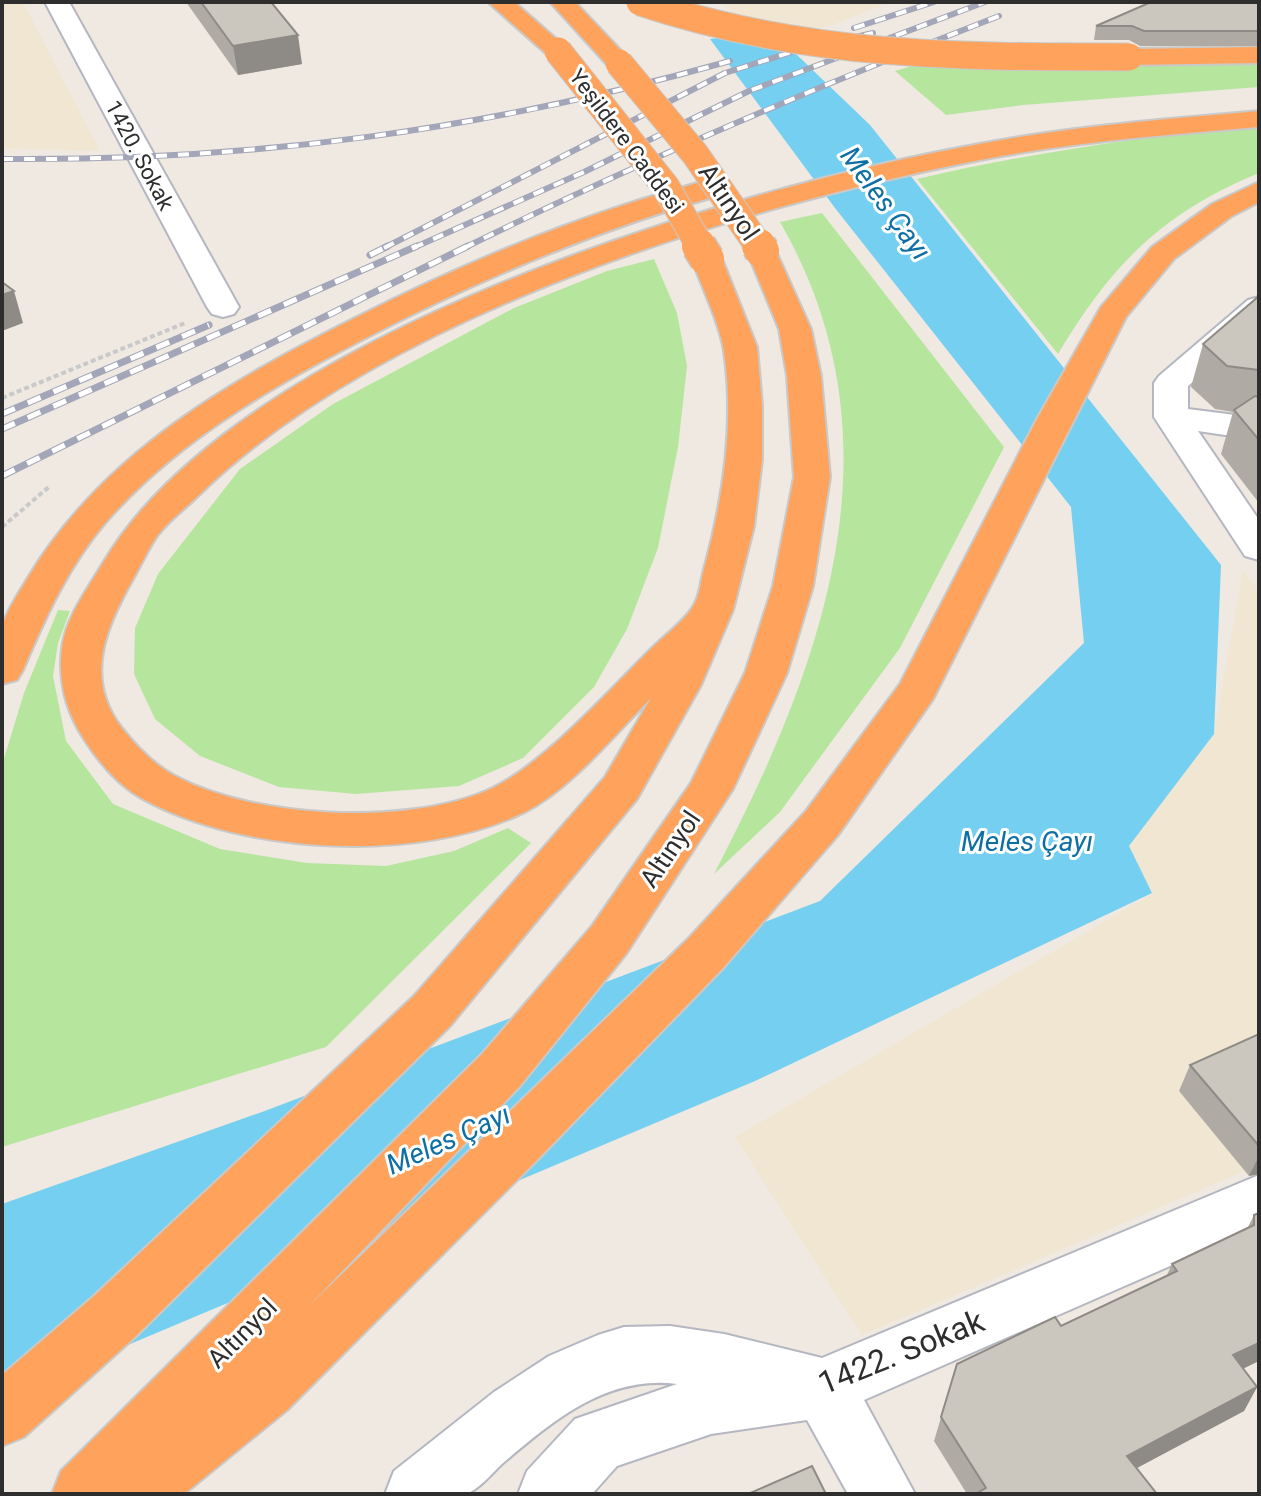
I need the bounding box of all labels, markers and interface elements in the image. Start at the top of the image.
street label: Yeşildere Caddesi [564,64,689,218]
street label: 1420. Sokak [100,96,179,215]
water label: Meles Çayı [834,140,938,266]
street label: Altınyol [693,158,765,246]
street label: Altınyol [634,805,706,893]
water label: Meles Çayı [961,825,1093,858]
water label: Meles Çayı [381,1098,515,1181]
street label: Altınyol [201,1292,283,1374]
street label: 1422. Sokak [813,1301,990,1402]

